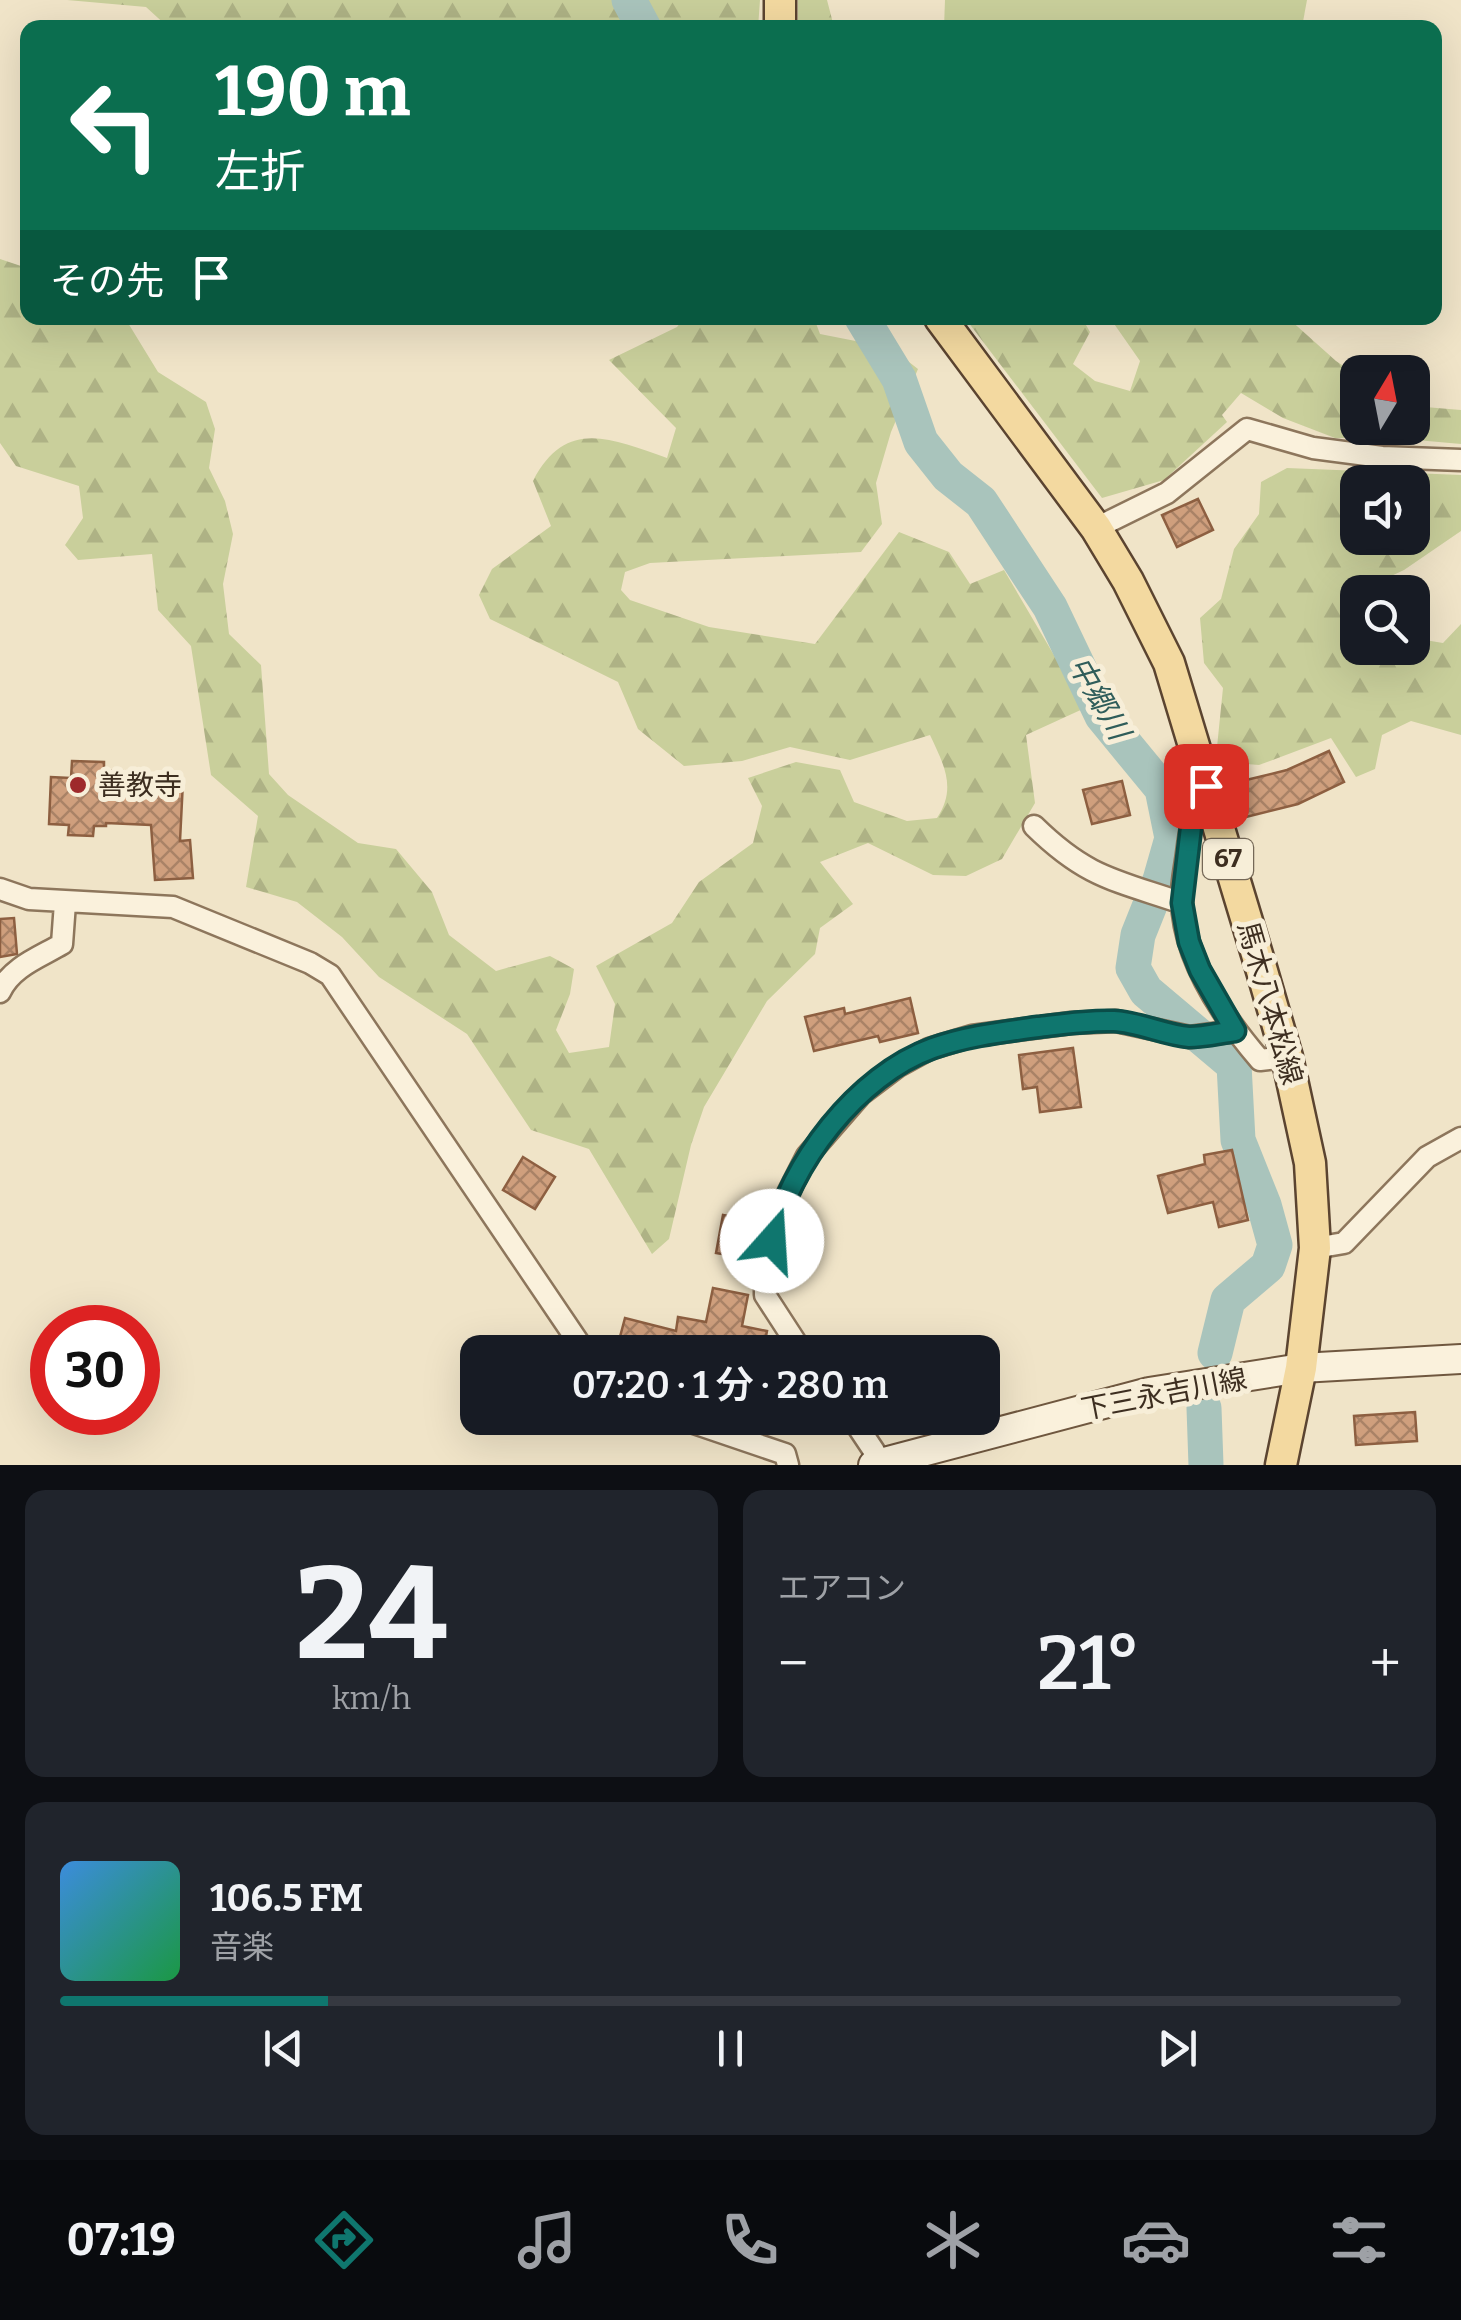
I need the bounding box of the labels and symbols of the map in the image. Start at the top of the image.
north arrow [1340,355,1430,445]
water label: 中郷川 [1061,650,1139,749]
pin [1164,744,1249,829]
place label: 善教寺 [98,769,182,802]
marker: 善教寺 [67,774,89,796]
road number: 67 [1203,839,1253,879]
street label: 馬木八本松線 [1231,918,1309,1088]
position arrow [720,1189,824,1293]
speed limit sign: 30 [30,1305,160,1435]
street label: 下三永吉川線 [1078,1362,1250,1426]

